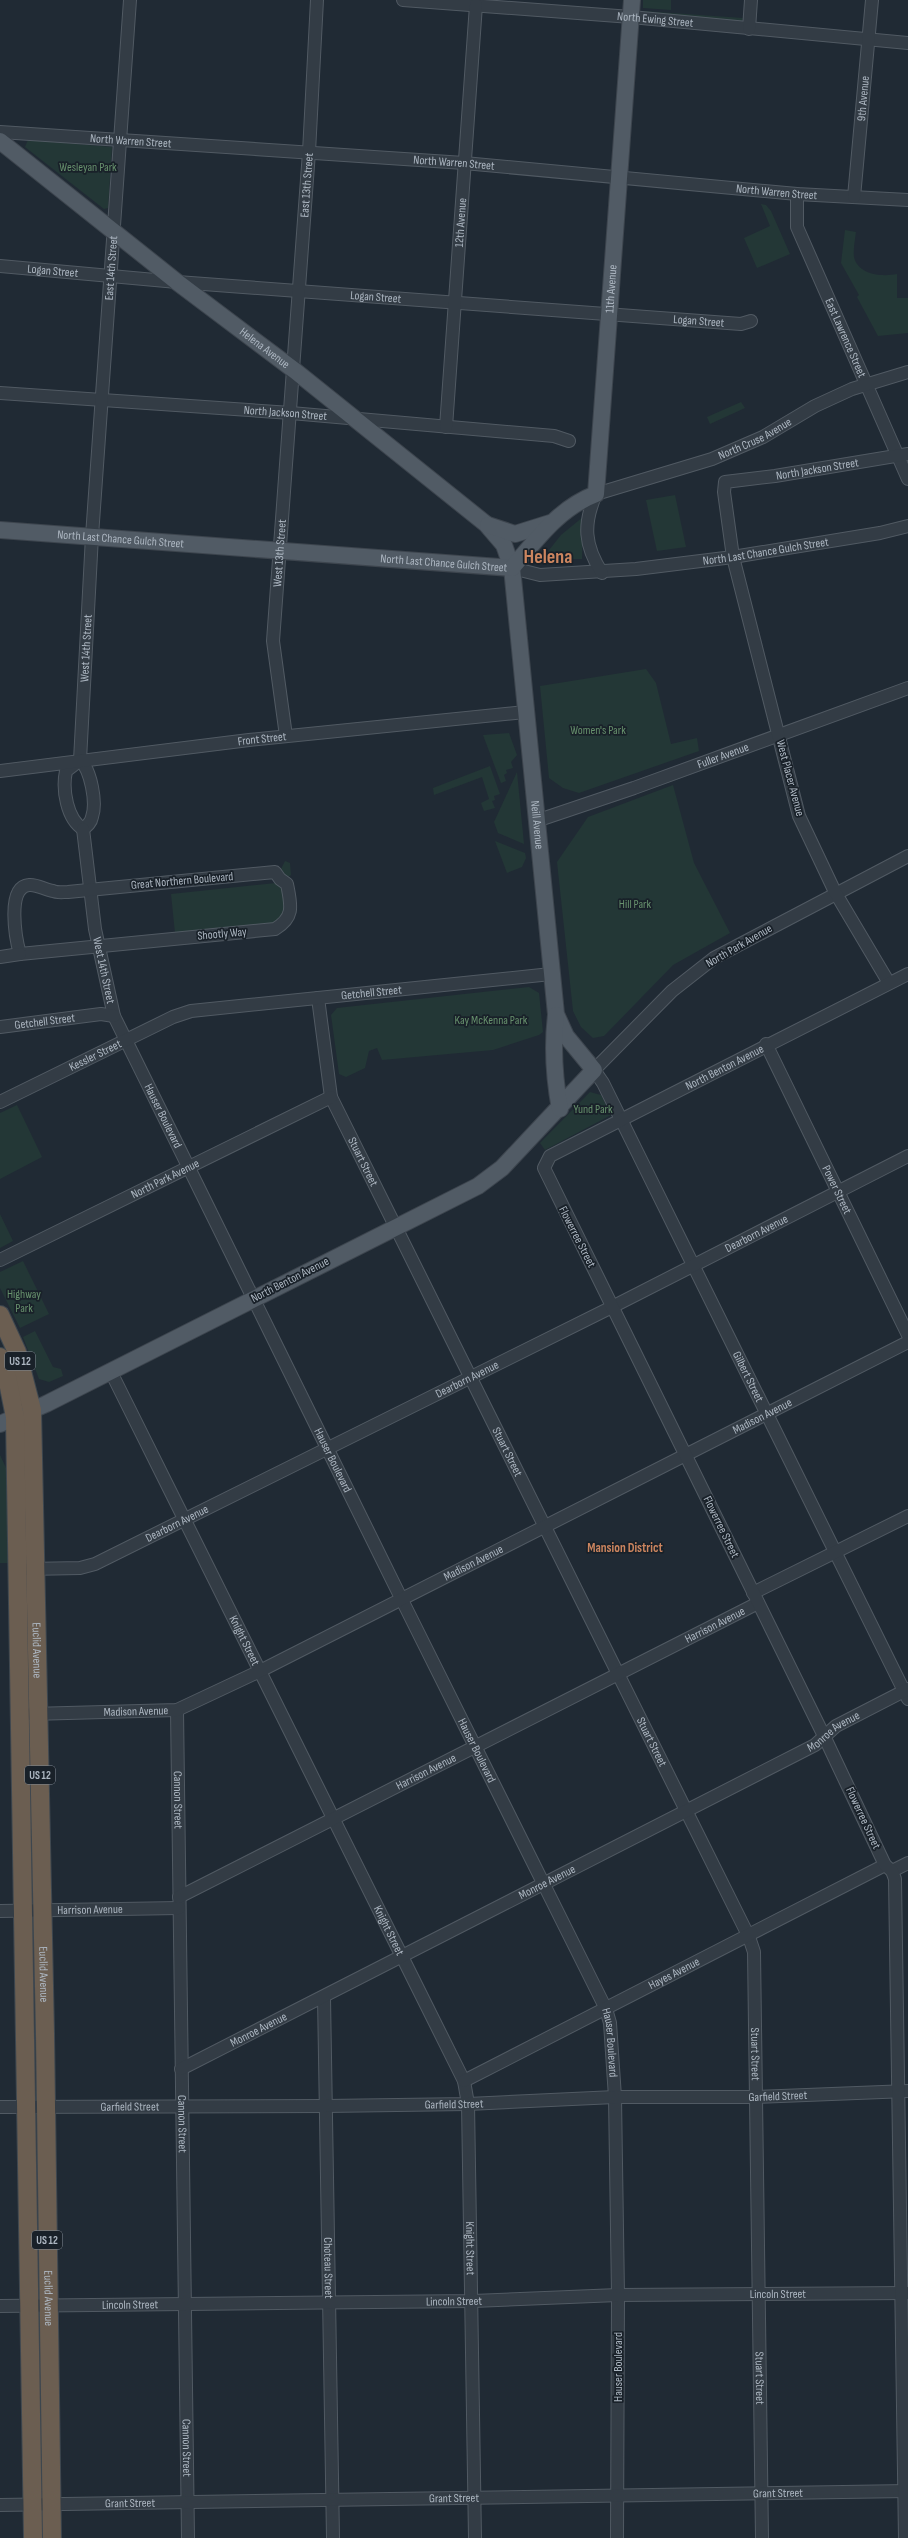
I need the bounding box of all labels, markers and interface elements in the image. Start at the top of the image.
street label: North Ewing Street [617,8,694,30]
street label: 9th Avenue [853,75,873,122]
street label: North Warren Street [90,131,172,151]
street label: East 13th Street [297,152,316,218]
street label: North Warren Street [413,152,496,173]
park label: Wesleyan Park [59,160,117,175]
street label: North Warren Street [735,181,818,203]
street label: 12th Avenue [451,197,470,248]
street label: East 14th Street [101,235,121,301]
street label: Logan Street [27,261,79,281]
street label: 11th Avenue [602,264,620,314]
street label: Logan Street [350,287,402,306]
street label: East Lawrence Street [822,296,870,380]
street label: Logan Street [673,311,725,330]
street label: Helena Avenue [237,324,293,372]
street label: North Jackson Street [243,402,328,424]
street label: North Cruse Avenue [716,414,794,463]
street label: North Jackson Street [775,455,860,483]
street label: West 13th Street [270,518,289,587]
street label: North Last Chance Gulch Street [57,527,185,551]
street label: North Last Chance Gulch Street [702,534,830,568]
district label: Helena [524,545,572,569]
street label: North Last Chance Gulch Street [380,551,508,575]
street label: West 14th Street [77,614,95,682]
park label: Women's Park [570,723,626,738]
street label: Front Street [237,729,287,749]
street label: West Placer Avenue [773,738,807,818]
street label: Fuller Avenue [695,739,751,772]
street label: Neill Avenue [527,800,547,850]
street label: Great Northern Boulevard [130,869,234,893]
park label: Hill Park [619,897,652,912]
street label: North Park Avenue [703,921,775,971]
street label: Shootly Way [197,924,248,944]
street label: West 14th Street [89,936,119,1005]
street label: Getchell Street [340,982,403,1003]
street label: Getchell Street [13,1010,76,1033]
park label: Kay McKenna Park [455,1013,528,1028]
street label: Kessler Street [67,1036,124,1074]
street label: North Benton Avenue [683,1041,766,1093]
street label: Hauser Boulevard [141,1081,185,1150]
park label: Yund Park [573,1102,613,1117]
street label: Stuart Street [345,1135,382,1189]
street label: North Park Avenue [128,1155,202,1202]
street label: Power Street [819,1163,855,1217]
street label: Flowerree Street [555,1204,599,1270]
street label: Dearborn Avenue [722,1211,791,1256]
street label: North Benton Avenue [248,1254,332,1306]
park label: Highway Park [7,1287,41,1316]
street label: Gilbert Street [729,1349,767,1405]
road number: US 12 [5,1352,35,1370]
street label: Dearborn Avenue [433,1357,501,1401]
street label: Madison Avenue [730,1395,795,1437]
street label: Hauser Boulevard [311,1425,355,1495]
street label: Stuart Street [489,1425,526,1479]
street label: Flowerree Street [700,1494,743,1561]
street label: Dearborn Avenue [143,1501,211,1545]
district label: Mansion District [587,1540,663,1556]
street label: Madison Avenue [441,1541,506,1584]
street label: Harrison Avenue [682,1603,748,1646]
street label: Knight Street [226,1613,263,1668]
street label: Euclid Avenue [29,1622,45,1679]
street label: Madison Avenue [103,1703,169,1720]
street label: Monroe Avenue [805,1708,862,1755]
street label: Stuart Street [633,1715,671,1769]
street label: Hauser Boulevard [455,1716,499,1785]
street label: Harrison Avenue [393,1750,459,1793]
road number: US 12 [25,1766,55,1784]
street label: Cannon Street [170,1771,186,1829]
street label: Flowerree Street [842,1785,884,1852]
street label: Monroe Avenue [516,1861,578,1903]
street label: Harrison Avenue [57,1901,123,1918]
street label: Knight Street [370,1903,408,1958]
street label: Euclid Avenue [36,1946,52,2002]
street label: Hayes Avenue [646,1954,702,1993]
street label: Hauser Boulevard [599,2006,621,2078]
street label: Monroe Avenue [228,2009,289,2050]
street label: Stuart Street [748,2027,763,2081]
street label: Garfield Street [748,2087,808,2105]
street label: Cannon Street [175,2095,190,2153]
street label: Garfield Street [424,2096,484,2112]
street label: Garfield Street [101,2099,160,2114]
street label: Knight Street [462,2221,478,2276]
road number: US 12 [32,2231,62,2249]
street label: Choteau Street [320,2237,337,2299]
street label: Euclid Avenue [41,2270,57,2326]
street label: Lincoln Street [750,2286,806,2302]
street label: Lincoln Street [426,2293,483,2309]
street label: Lincoln Street [102,2297,159,2312]
street label: Hauser Boulevard [611,2332,626,2402]
street label: Stuart Street [752,2351,768,2405]
street label: Cannon Street [179,2419,195,2477]
street label: Grant Street [753,2485,803,2501]
street label: Grant Street [429,2490,479,2506]
street label: Grant Street [105,2495,155,2511]

